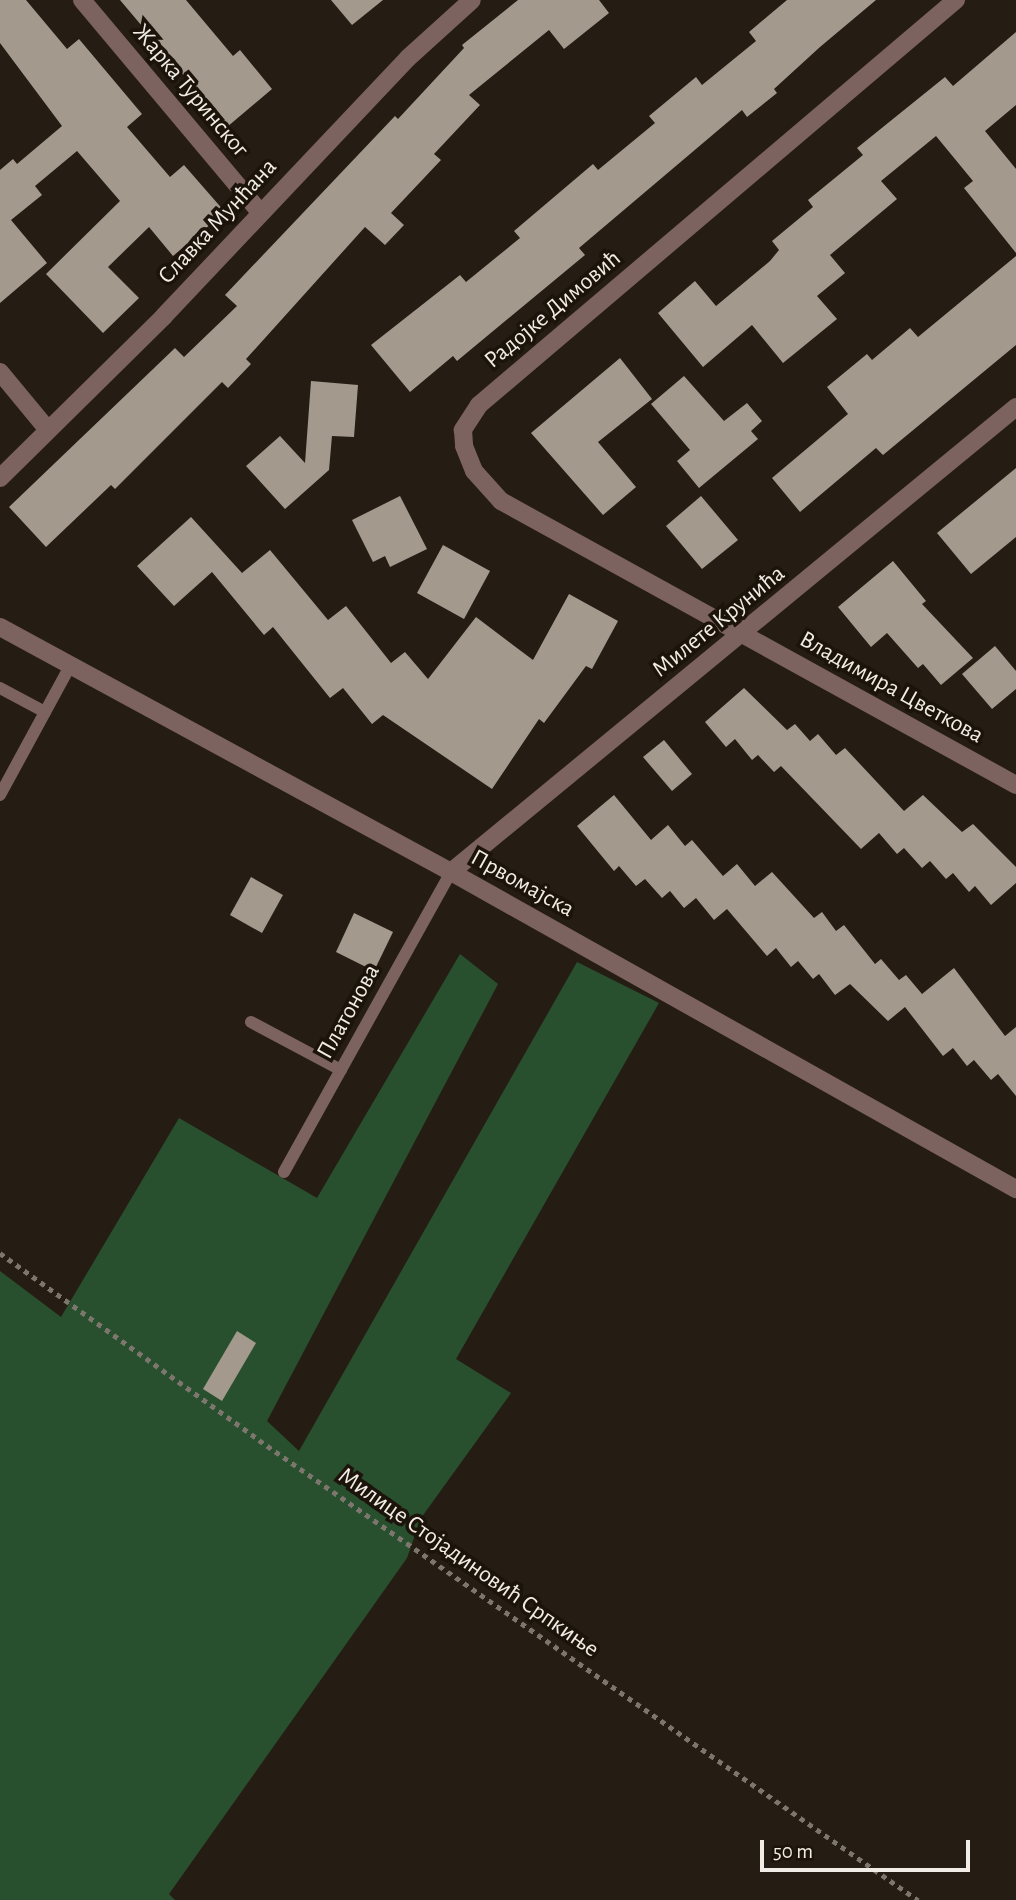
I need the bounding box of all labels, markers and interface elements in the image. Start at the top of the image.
street label: Жарка Туринског [126,19,254,163]
street label: Славка Мунћана [153,153,283,291]
street label: Радојке Димовић [479,245,627,375]
street label: Милете Крунића [647,560,791,684]
street label: Владимира Цветкова [794,626,988,750]
street label: Првомајска [465,844,579,924]
street label: Платонова [311,960,387,1064]
street label: Милице Стојадиновић Српкиње [332,1462,604,1664]
scale bar [764,1826,974,1870]
text: 50 m [773,1841,813,1862]

